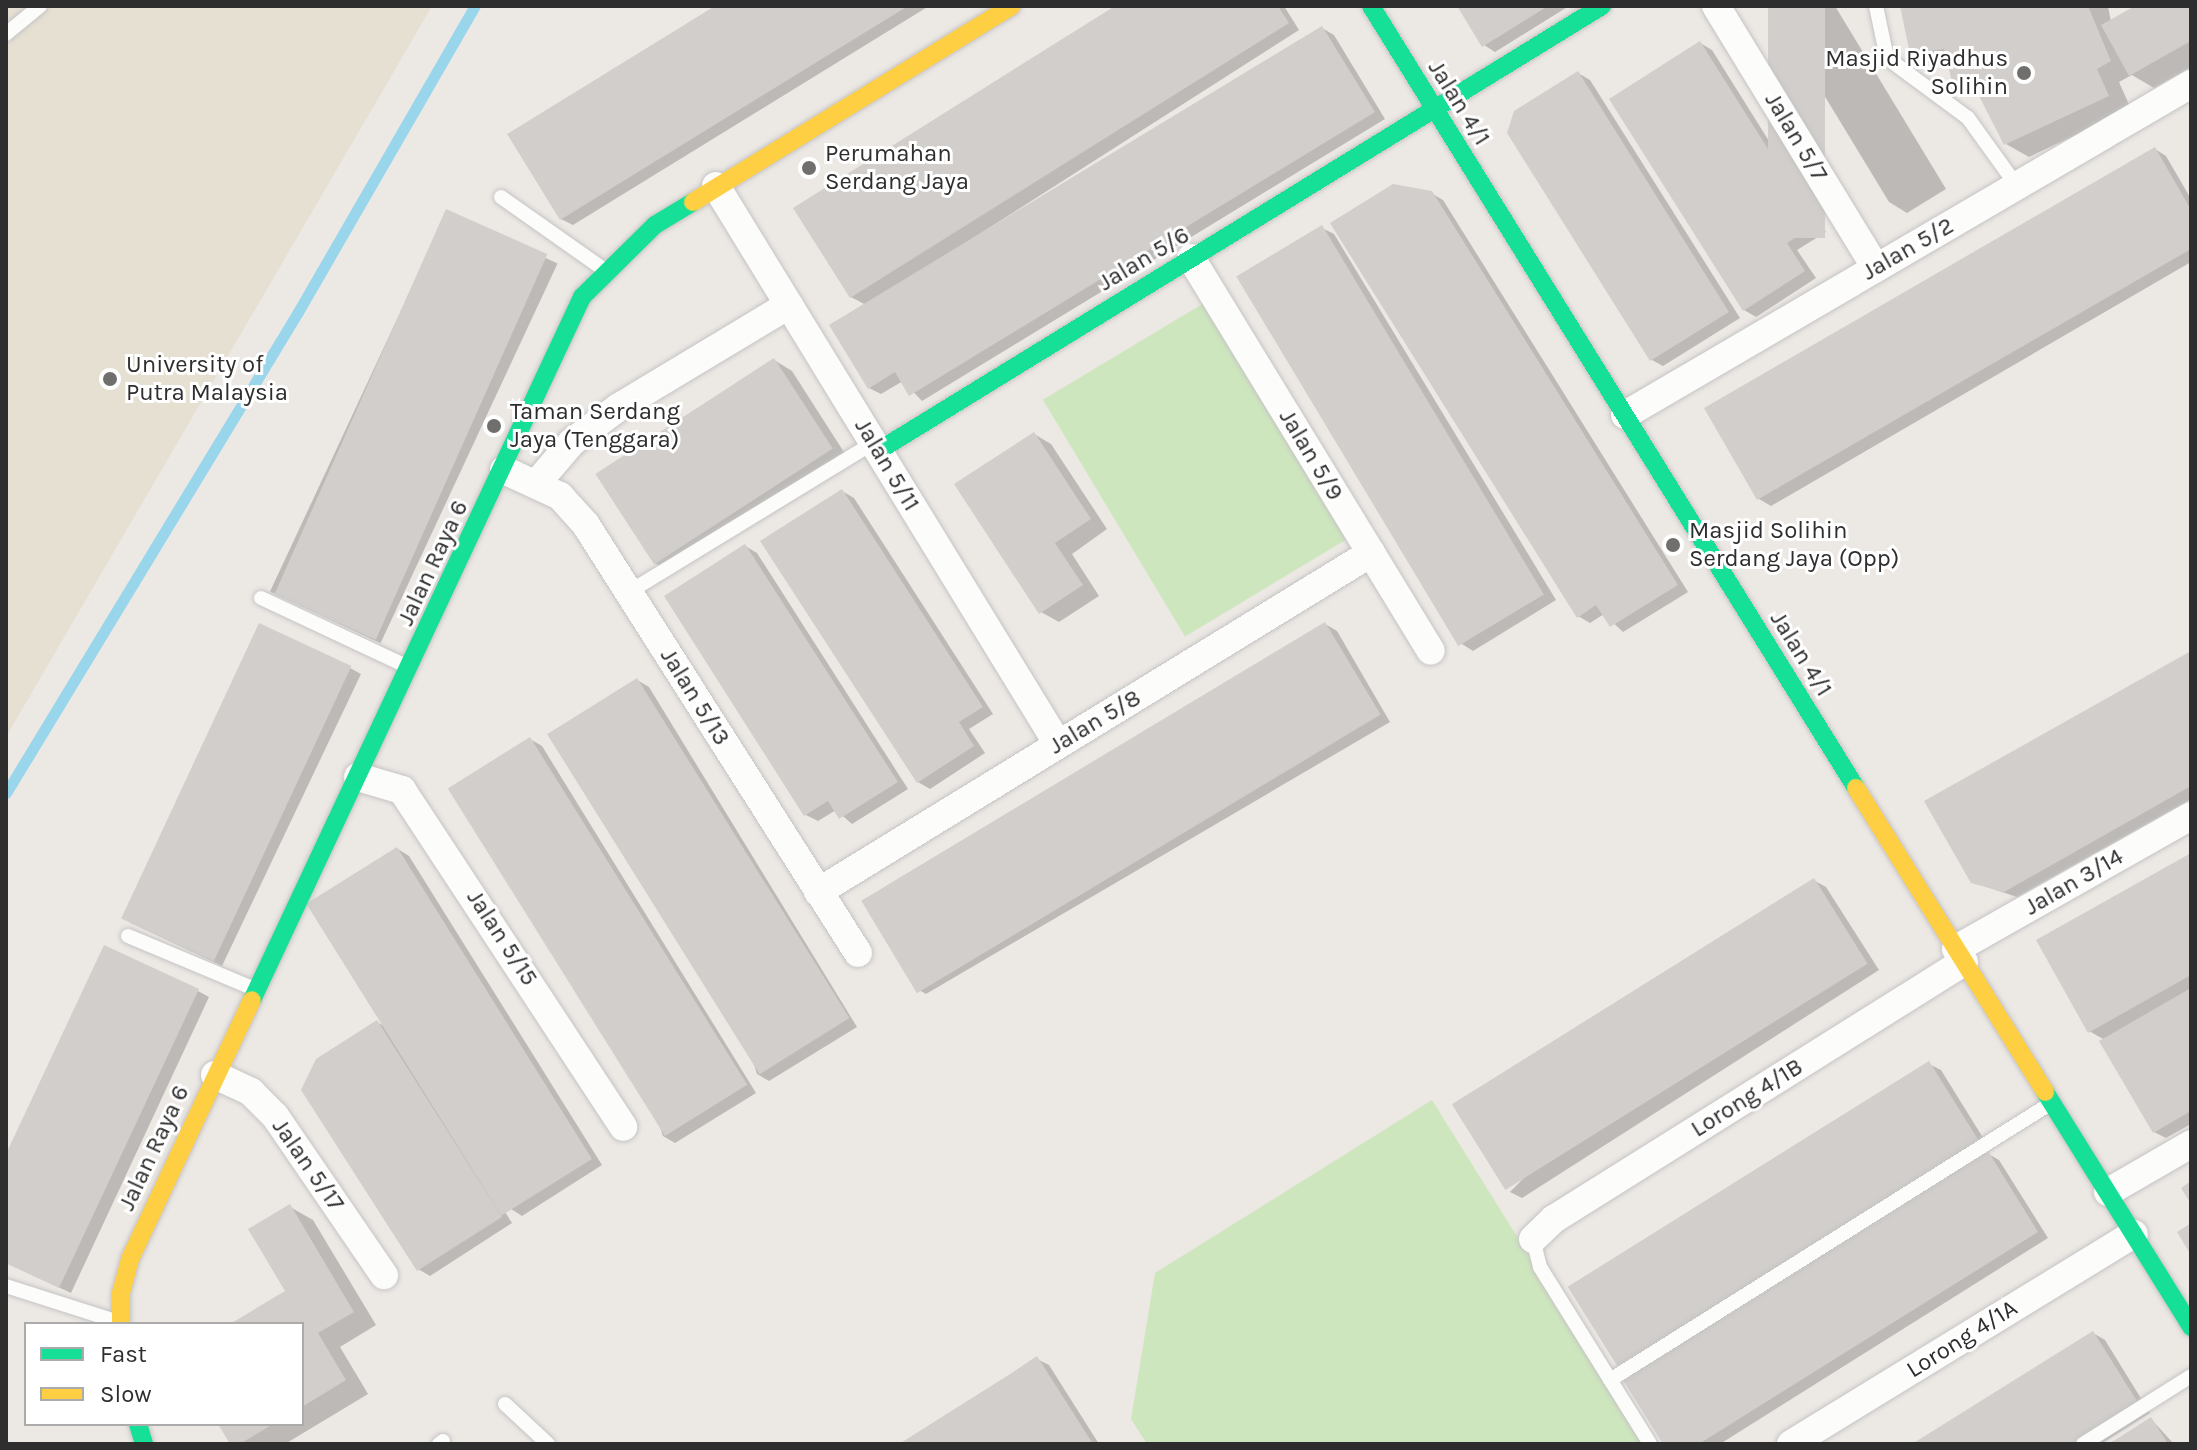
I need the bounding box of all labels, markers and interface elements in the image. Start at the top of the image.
place label: Masjid Riyadhus Solihin [1825,45,2008,101]
street label: Jalan 4/1 [1422,55,1496,151]
marker: Masjid Riyadhus Solihin [2015,64,2033,82]
street label: Jalan 5/7 [1758,88,1834,186]
place label: Perumahan Serdang Jaya [825,140,969,196]
marker: Perumahan Serdang Jaya [800,159,818,177]
street label: Jalan 5/2 [1857,211,1959,287]
street label: Jalan 5/6 [1093,221,1195,297]
place label: University of Putra Malaysia [126,351,288,407]
marker: University of Putra Malaysia [101,370,119,388]
place label: Taman Serdang Jaya (Tenggara) [510,398,680,454]
street label: Jalan 5/9 [1273,404,1349,506]
street label: Jalan 5/11 [848,414,926,516]
marker: Taman Serdang Jaya (Tenggara) [485,417,503,435]
street label: Jalan Raya 6 [391,496,475,630]
place label: Masjid Solihin Serdang Jaya (Opp) [1689,517,1899,573]
marker: Masjid Solihin Serdang Jaya (Opp) [1664,536,1682,554]
street label: Jalan 4/1 [1764,606,1838,702]
street label: Jalan 5/13 [654,643,736,751]
street label: Jalan 5/8 [1044,683,1146,761]
street label: Jalan 3/14 [2020,842,2128,922]
street label: Jalan 5/15 [460,885,544,991]
street label: Lorong 4/1B [1686,1052,1808,1144]
street label: Jalan Raya 6 [112,1081,196,1215]
street label: Jalan 5/17 [266,1113,350,1217]
street label: Lorong 4/1A [1901,1294,2023,1384]
legend [24,1322,304,1426]
text: Fast [100,1340,147,1368]
text: Slow [100,1380,152,1408]

